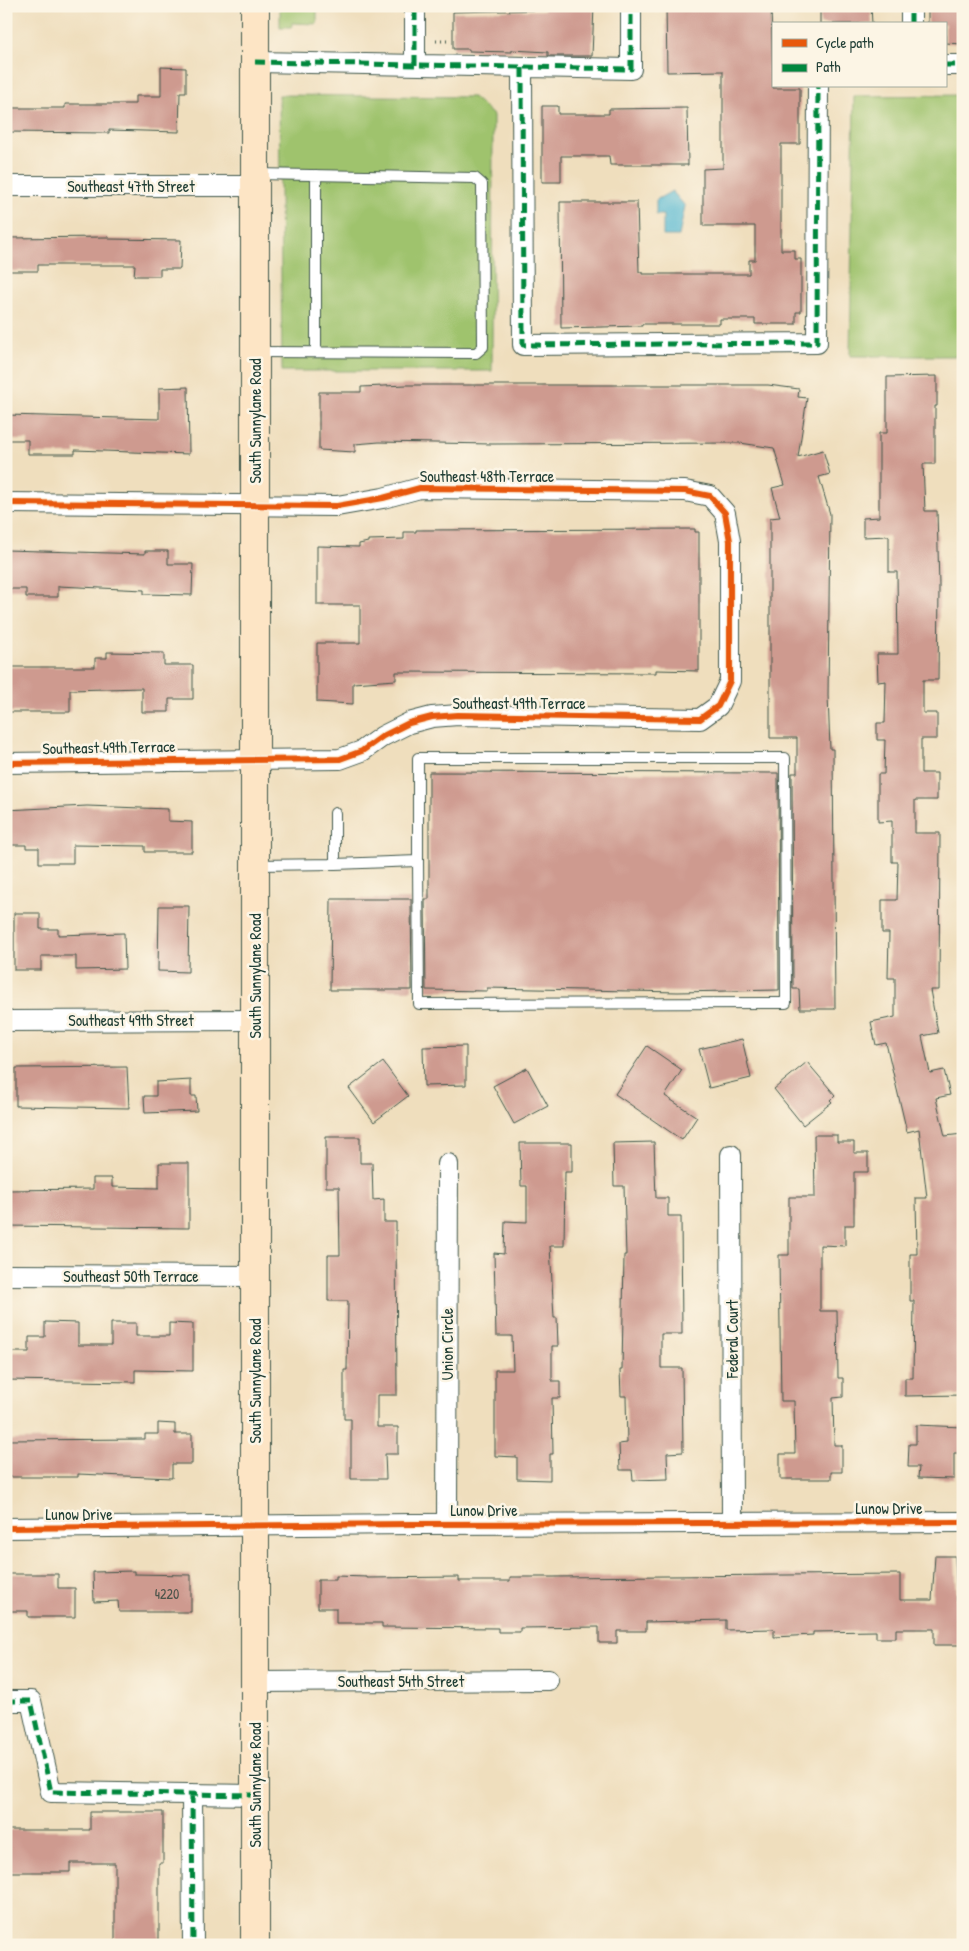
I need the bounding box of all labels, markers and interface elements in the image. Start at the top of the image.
legend [772,22,946,88]
text: Cycle path [816,32,874,53]
text: Path [816,56,841,77]
street label: Southeast 47th Street [67,175,195,197]
street label: South Sunnylane Road [244,358,266,484]
street label: Southeast 48th Terrace [420,465,555,487]
street label: Southeast 49th Terrace [452,692,586,714]
street label: Southeast 49th Terrace [42,735,176,759]
street label: South Sunnylane Road [244,913,266,1039]
street label: Southeast 49th Street [68,1009,194,1031]
street label: Southeast 50th Terrace [63,1265,199,1287]
street label: Federal Court [721,1299,743,1379]
street label: Union Circle [436,1307,458,1380]
street label: South Sunnylane Road [244,1318,266,1444]
street label: Lunow Drive [855,1497,923,1519]
street label: Lunow Drive [450,1499,518,1521]
street label: Lunow Drive [45,1503,113,1525]
house number: 4220 [155,1584,179,1603]
street label: Southeast 54th Street [338,1670,465,1692]
street label: South Sunnylane Road [244,1722,266,1848]

